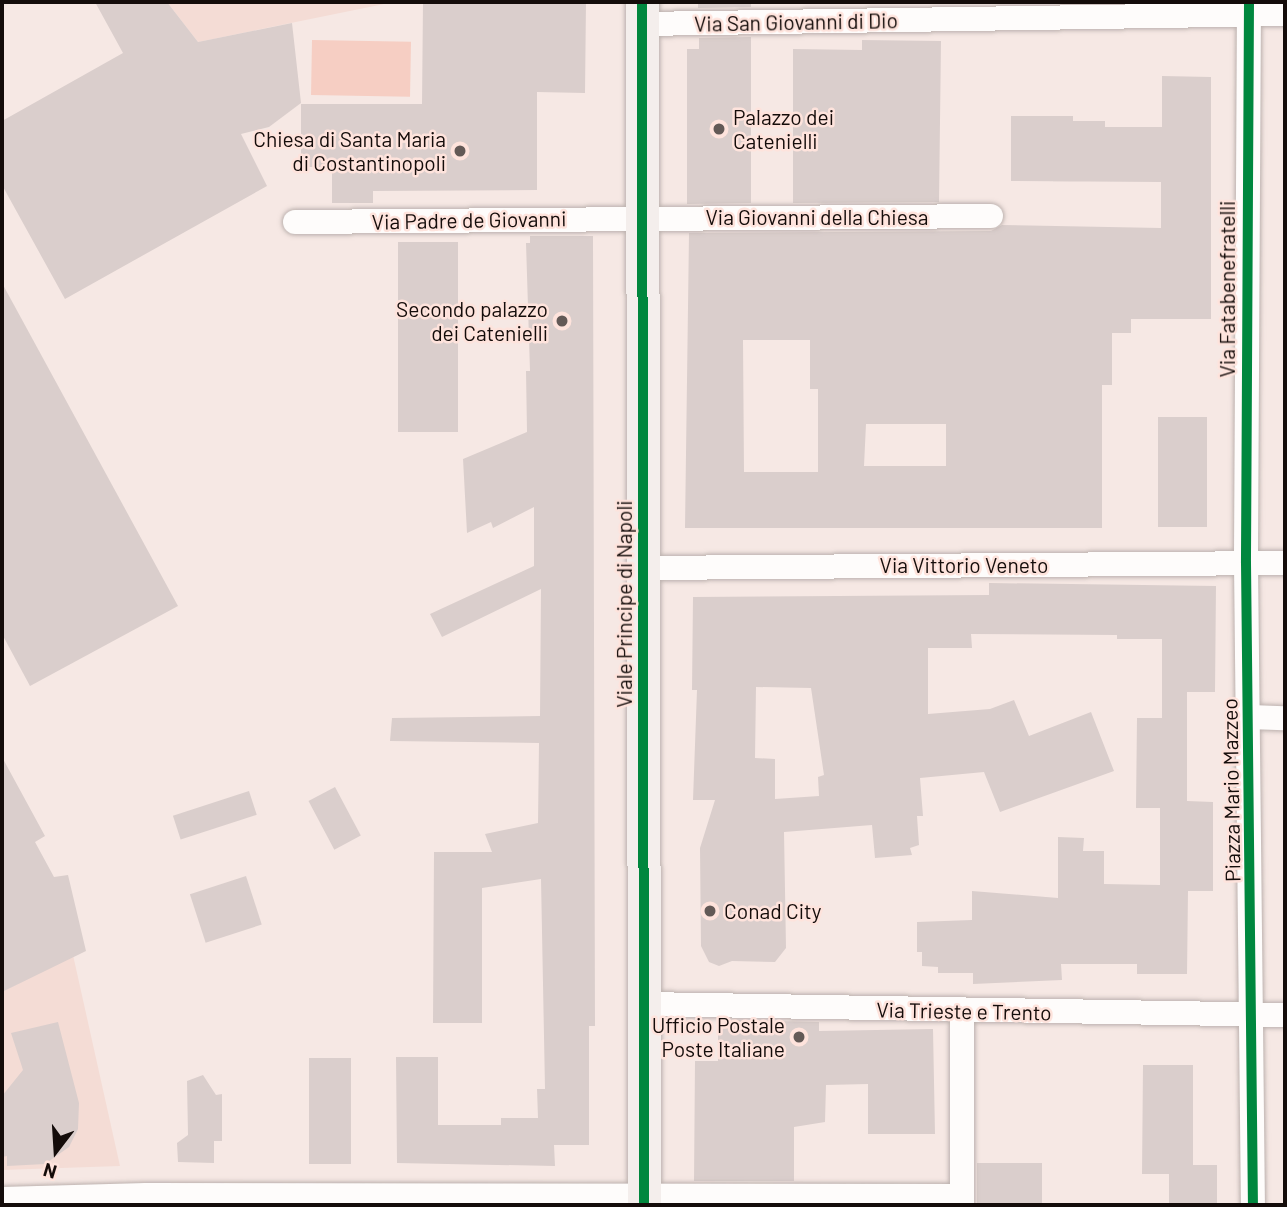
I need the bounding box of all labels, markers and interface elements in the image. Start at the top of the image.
street label: Via San Giovanni di Dio [694,8,898,36]
place label: Palazzo dei Catenielli [733,104,834,154]
marker: Palazzo dei Catenielli [711,121,727,137]
place label: Chiesa di Santa Maria di Costantinopoli [253,126,446,176]
marker: Chiesa di Santa Maria di Costantinopoli [452,143,468,159]
street label: Via Fatabenefratelli [1214,201,1240,377]
street label: Via Giovanni della Chiesa [705,204,929,230]
street label: Via Padre de Giovanni [371,206,567,234]
place label: Secondo palazzo dei Catenielli [396,296,548,346]
marker: Secondo palazzo dei Catenielli [554,313,570,329]
street label: Viale Principe di Napoli [611,500,637,708]
street label: Via Vittorio Veneto [880,552,1048,578]
street label: Piazza Mario Mazzeo [1217,698,1245,882]
place label: Conad City [724,898,821,924]
marker: Conad City [702,903,718,919]
street label: Via Trieste e Trento [876,997,1052,1025]
place label: Ufficio Postale Poste Italiane [652,1012,785,1062]
marker: Ufficio Postale Poste Italiane [791,1029,807,1045]
north arrow [21,1116,91,1186]
text: N [40,1159,59,1184]

